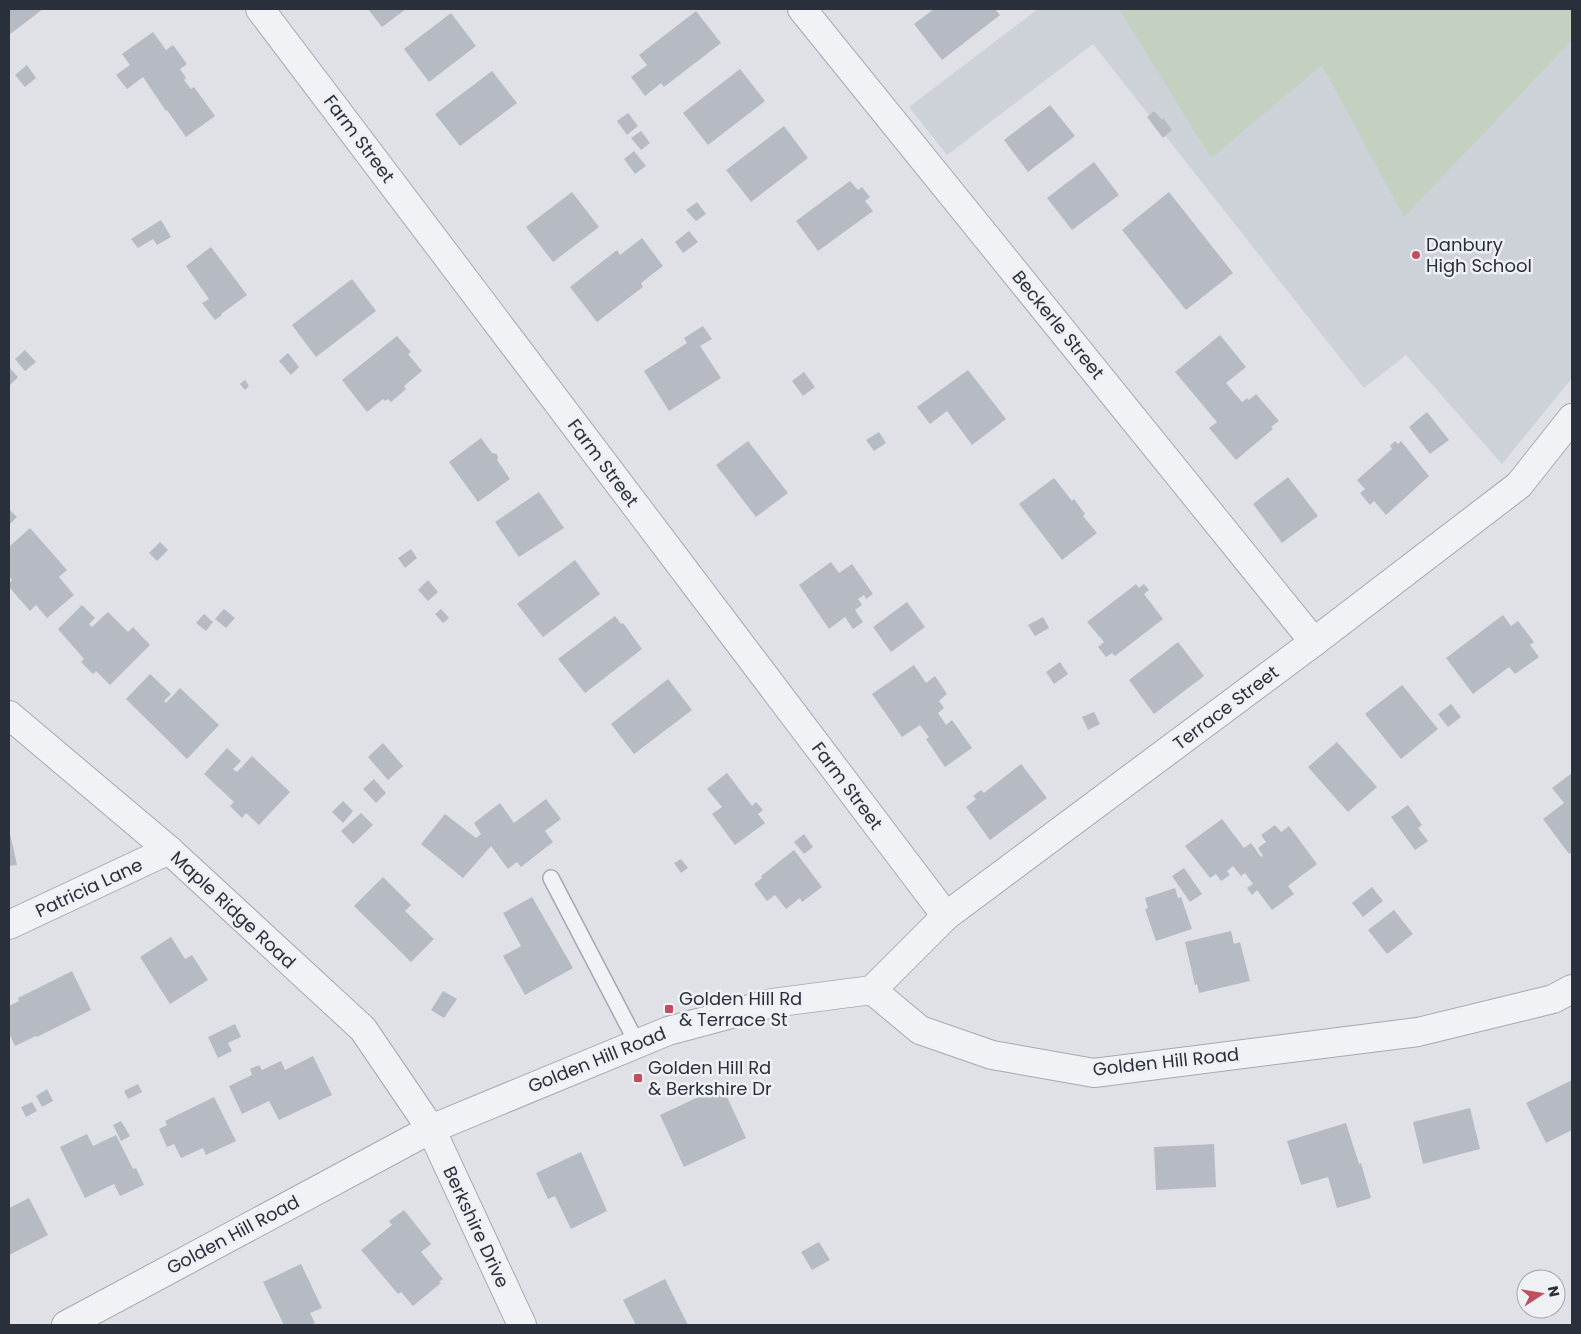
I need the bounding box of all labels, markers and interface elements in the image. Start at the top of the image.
street label: Farm Street [318,90,401,188]
place label: Danbury High School [1426,232,1532,278]
marker: Danbury High School [1410,249,1422,261]
street label: Beckerle Street [1007,265,1110,384]
street label: Farm Street [562,414,645,512]
street label: Terrace Street [1168,660,1284,756]
street label: Farm Street [806,737,889,835]
street label: Maple Ridge Road [165,845,301,974]
street label: Patricia Lane [31,852,146,923]
place label: Golden Hill Rd & Terrace St [679,986,802,1032]
marker: Golden Hill Rd & Terrace St [663,1003,675,1015]
street label: Golden Hill Road [524,1020,670,1099]
street label: Golden Hill Road [1092,1041,1240,1082]
place label: Golden Hill Rd & Berkshire Dr [648,1055,772,1101]
marker: Golden Hill Rd & Berkshire Dr [632,1072,644,1084]
street label: Berkshire Drive [437,1162,516,1292]
street label: Golden Hill Road [162,1189,304,1280]
north arrow [1516,1269,1566,1319]
text: N [1543,1284,1565,1299]

